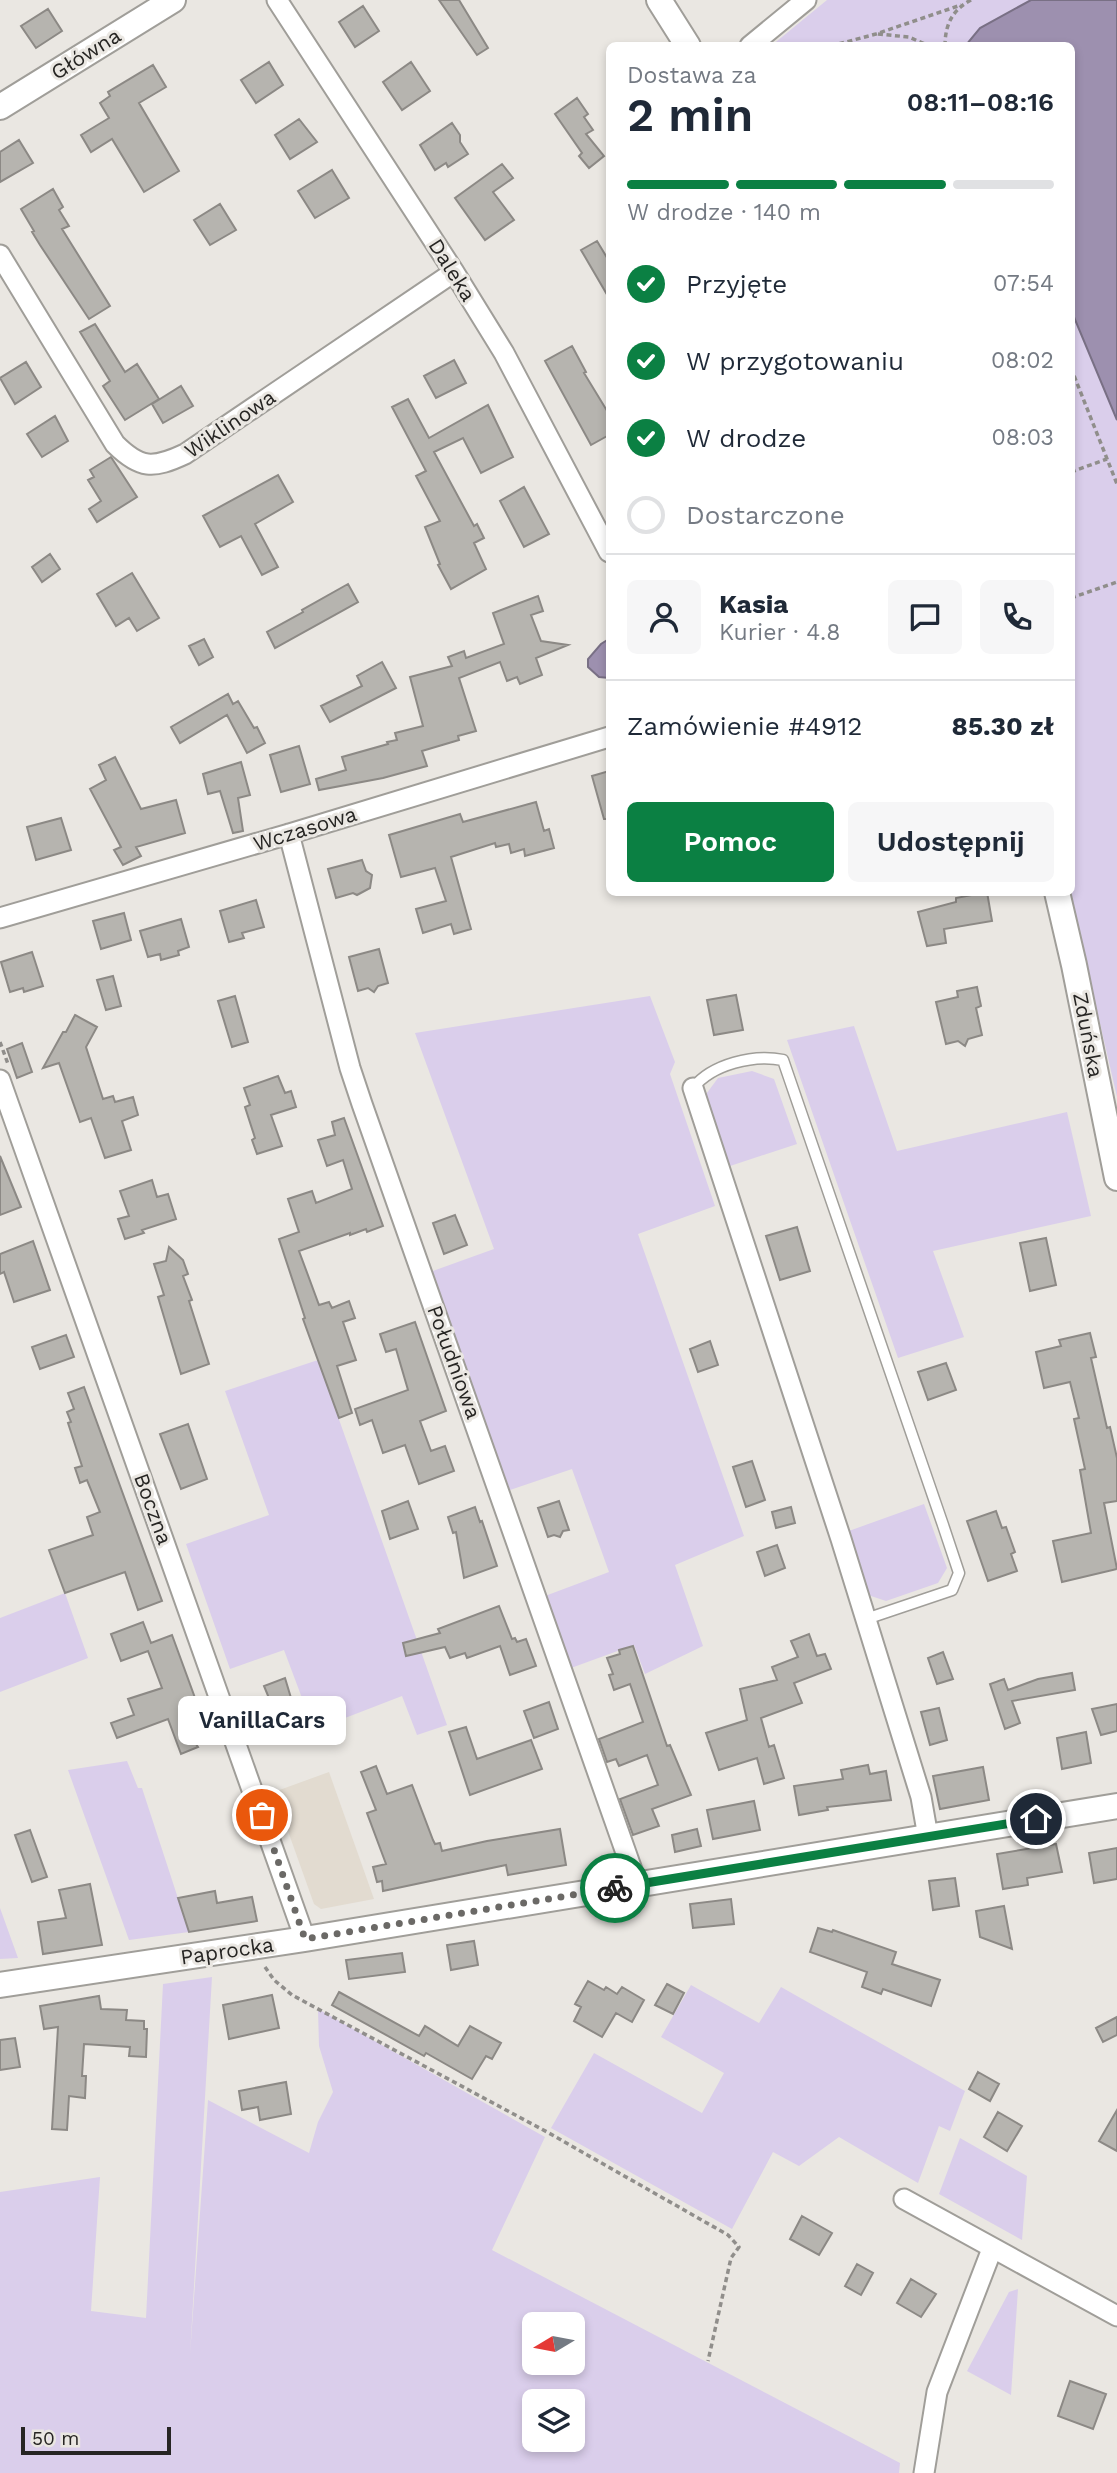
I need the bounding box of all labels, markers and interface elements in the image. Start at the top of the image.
street label: Główna [46,22,125,85]
text: Dostawa za [627,62,757,89]
text: 08:11–08:16 [907,87,1054,117]
text: 2 min [627,88,753,142]
text: W drodze · 140 m [627,199,821,226]
street label: Daleka [423,234,481,306]
icon: check [627,265,665,303]
text: Przyjęte [686,269,787,299]
text: 07:54 [993,270,1054,297]
icon: check [627,342,665,380]
text: W przygotowaniu [686,346,904,376]
text: 08:02 [991,347,1054,374]
street label: Wiklinowa [180,384,280,463]
icon: check [627,419,665,457]
text: W drodze [686,423,806,453]
text: 08:03 [991,424,1054,451]
text: Dostarczone [686,500,845,530]
button: person [627,580,701,654]
button: chat [888,580,962,654]
button: phone [980,580,1054,654]
text: Kasia [719,589,788,619]
text: Kurier · 4.8 [719,619,840,646]
text: Zamówienie #4912 [627,711,862,741]
text: 85.30 zł [952,711,1054,741]
street label: Wczasowa [250,801,360,856]
button: Pomoc [627,802,834,882]
button: Udostępnij [848,802,1054,882]
street label: Zduńska [1068,990,1109,1080]
street label: Południowa [422,1302,487,1422]
street label: Boczna [129,1470,178,1548]
callout: VanillaCars [178,1696,346,1745]
text: VanillaCars [199,1707,325,1734]
pin [232,1785,292,1845]
pin [1006,1789,1066,1849]
icon: bag [243,1796,281,1834]
icon: home [1017,1800,1055,1838]
courier [580,1853,650,1923]
icon: bike [596,1869,634,1907]
street label: Paprocka [179,1932,275,1969]
north arrow [522,2312,584,2375]
map controls [522,2312,585,2452]
button: layers [522,2389,585,2452]
scale bar [21,2424,172,2456]
text: 50 m [32,2427,79,2450]

